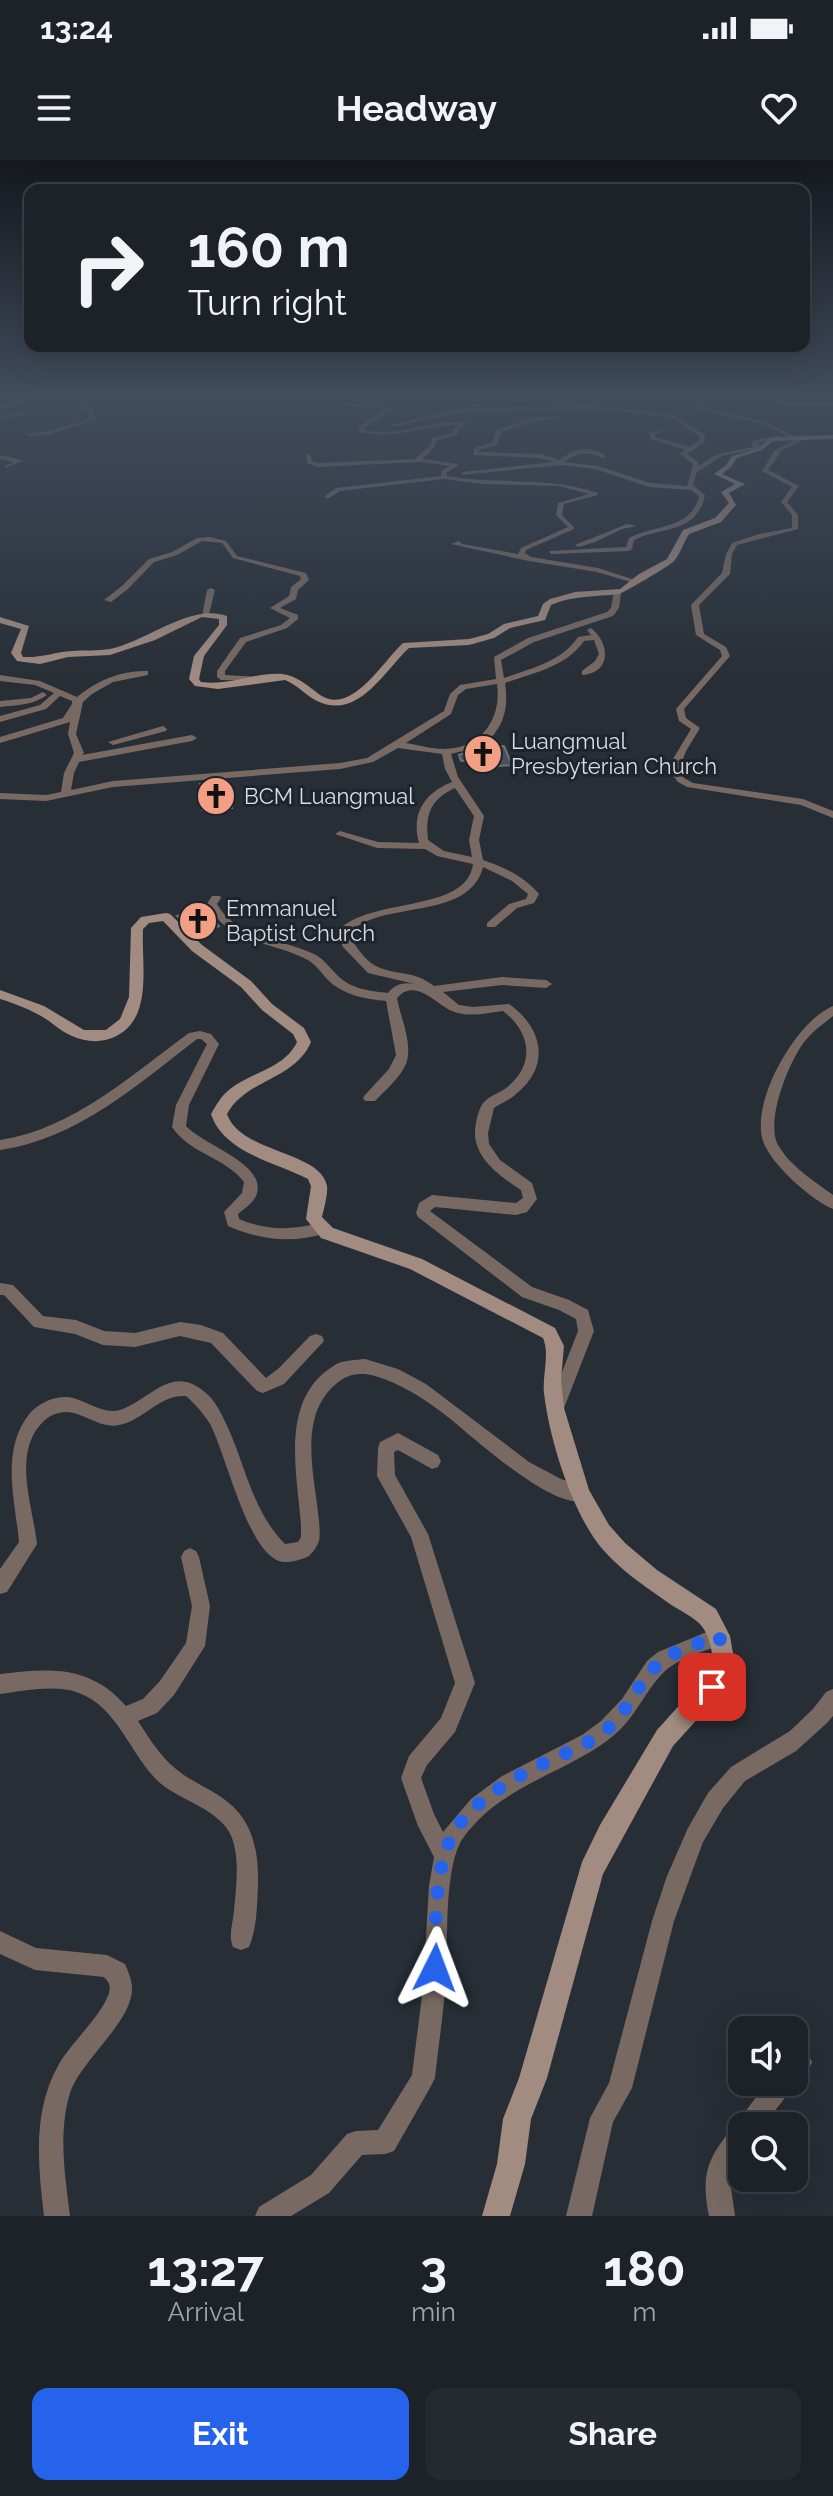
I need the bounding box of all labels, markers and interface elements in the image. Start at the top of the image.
text: 13:24 [40,11,113,46]
icon: menu [32,86,76,130]
icon: heart [757,86,801,130]
text: Headway [336,87,497,129]
text: 160 m [188,214,350,280]
icon: right [56,216,160,320]
text: Turn right [188,281,347,323]
place label: Luangmual Presbyterian Church [511,728,717,779]
church icon: Luangmual Presbyterian Church [462,733,504,775]
church icon: BCM Luangmual [195,775,237,817]
place label: BCM Luangmual [244,783,414,809]
place label: Emmanuel Baptist Church [226,895,375,946]
church icon: Emmanuel Baptist Church [177,900,219,942]
pin [678,1653,746,1721]
icon: arrive [690,1665,734,1709]
position arrow [393,1926,477,2010]
map controls [728,2016,808,2192]
button: sound [728,2016,808,2096]
button: search [728,2112,808,2192]
text: 13:27 [147,2241,264,2297]
text: 3 [420,2241,447,2297]
text: 180 [603,2241,686,2297]
text: Arrival [167,2297,244,2327]
text: min [411,2297,456,2327]
text: m [633,2297,656,2327]
button: Exit [32,2388,409,2480]
button: Share [425,2388,801,2480]

